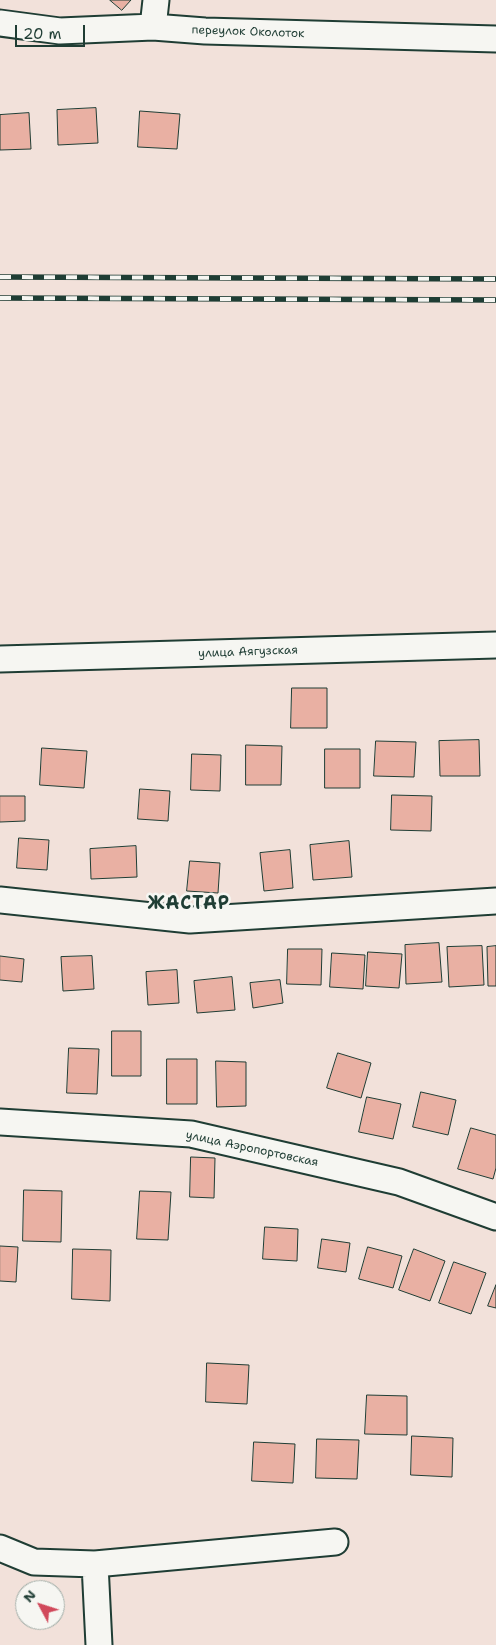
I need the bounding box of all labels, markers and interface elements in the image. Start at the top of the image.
scale bar [18,15,88,47]
street label: переулок Околоток [191,23,305,41]
text: 20 m [23,24,62,44]
street label: улица Аягузская [198,643,298,661]
district label: ЖАСТАР [147,893,231,915]
street label: улица Аэропортовская [184,1128,320,1170]
north arrow [15,1580,65,1630]
text: N [19,1586,40,1606]

